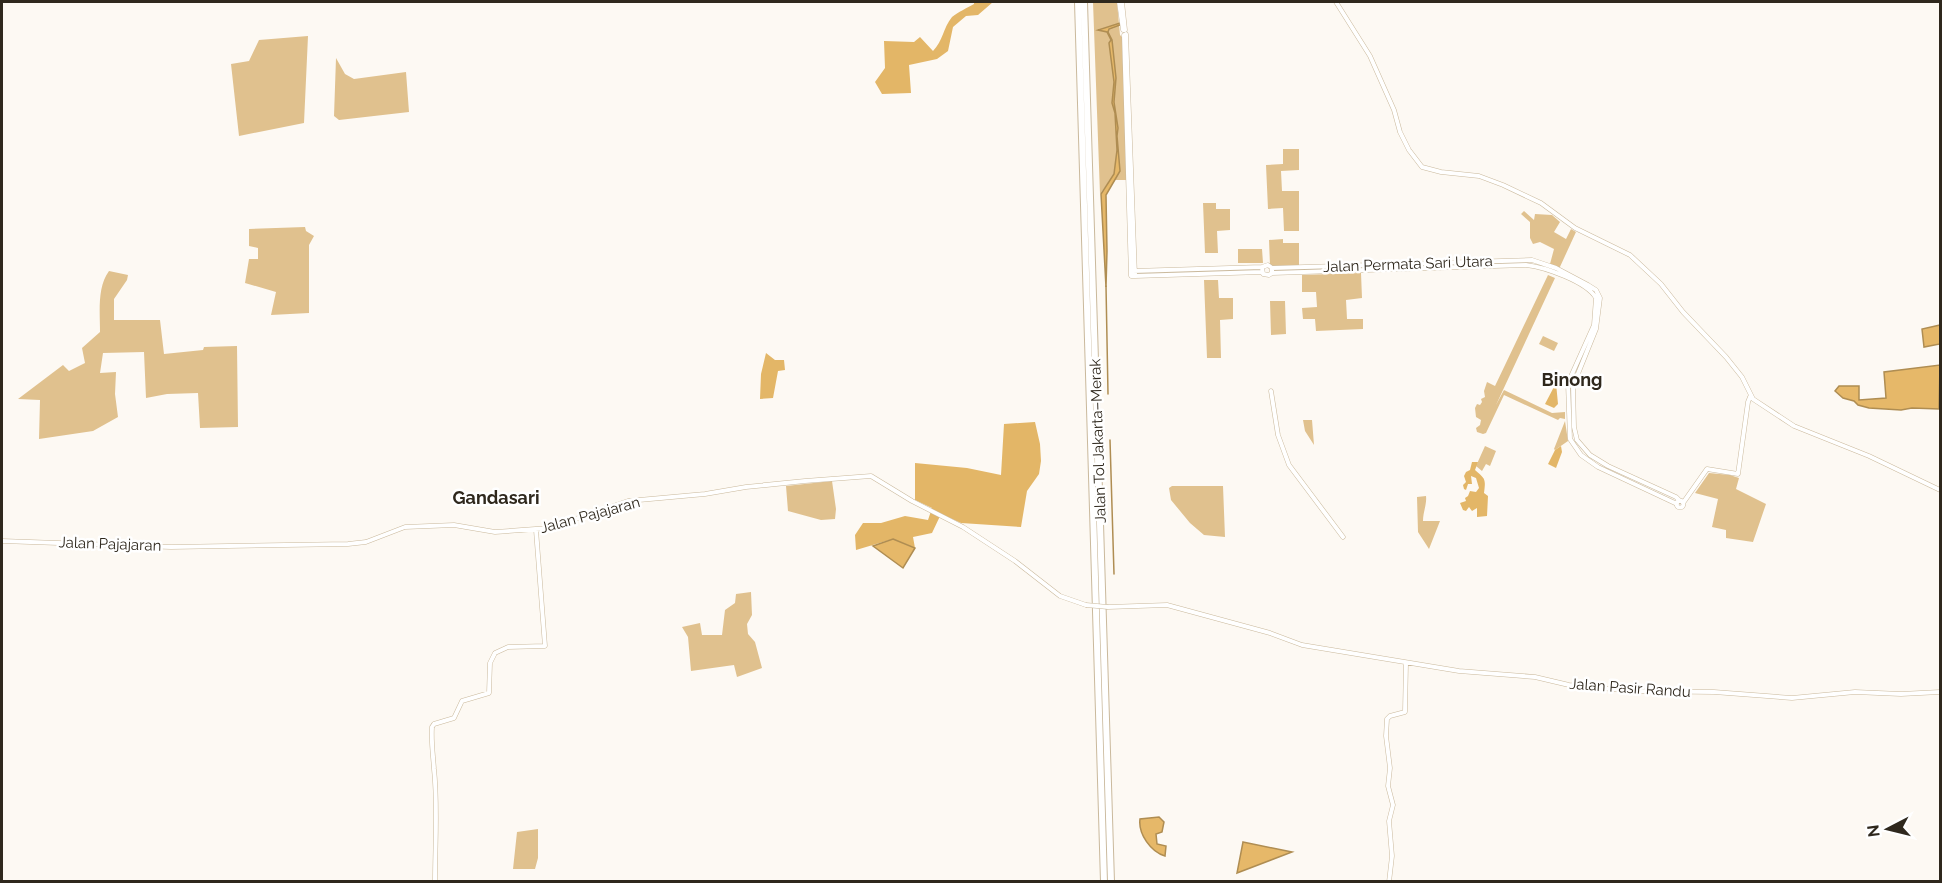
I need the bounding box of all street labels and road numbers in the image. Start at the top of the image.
street label: Jalan Permata Sari Utara [1323,252,1493,276]
street label: Jalan Tol Jakarta–Merak [1086,358,1110,524]
street label: Jalan Pajajaran [538,493,642,537]
street label: Jalan Pajajaran [58,533,162,555]
street label: Jalan Pasir Randu [1569,675,1691,701]

